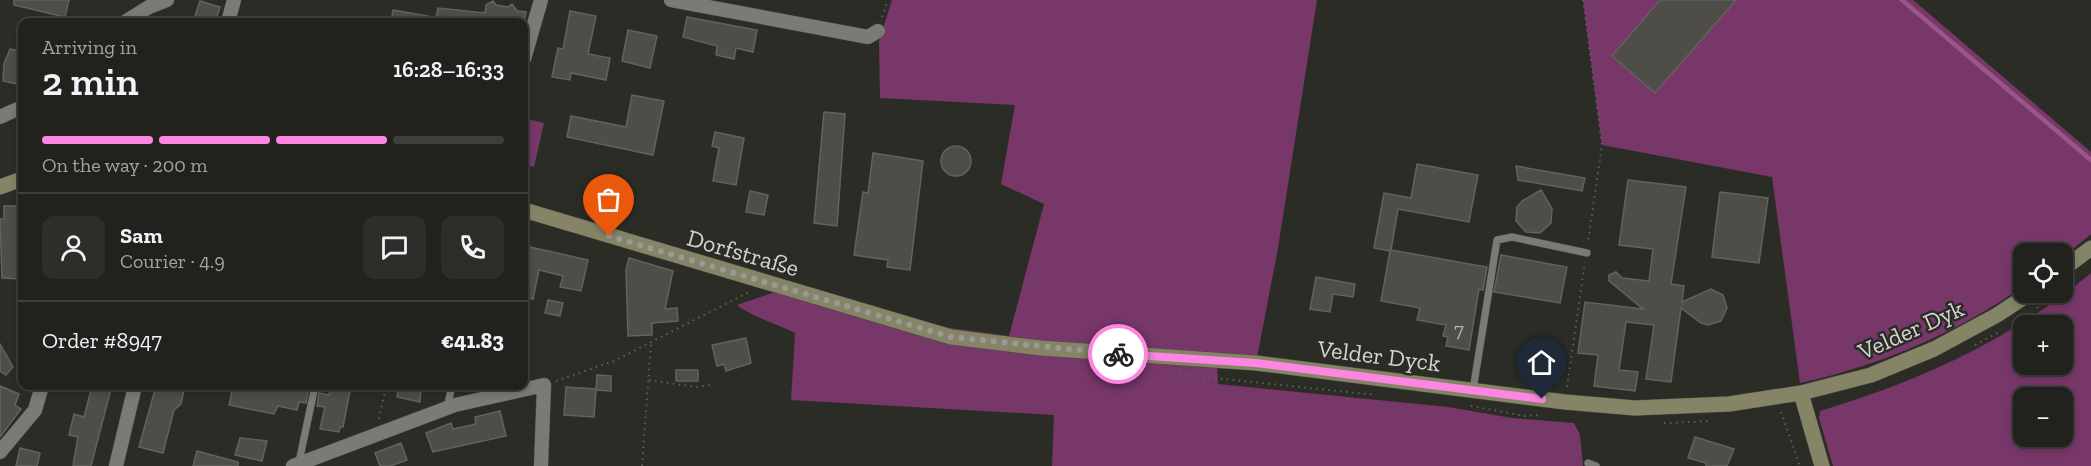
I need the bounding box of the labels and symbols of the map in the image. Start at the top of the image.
pin [583,174,634,236]
street label: Dorfstraße [684,223,802,282]
street label: Velder Dyk [1853,293,1969,366]
house number: 7 [1454,317,1464,342]
courier [1088,324,1148,384]
street label: Velder Dyck [1315,333,1443,377]
pin [1516,337,1567,399]

